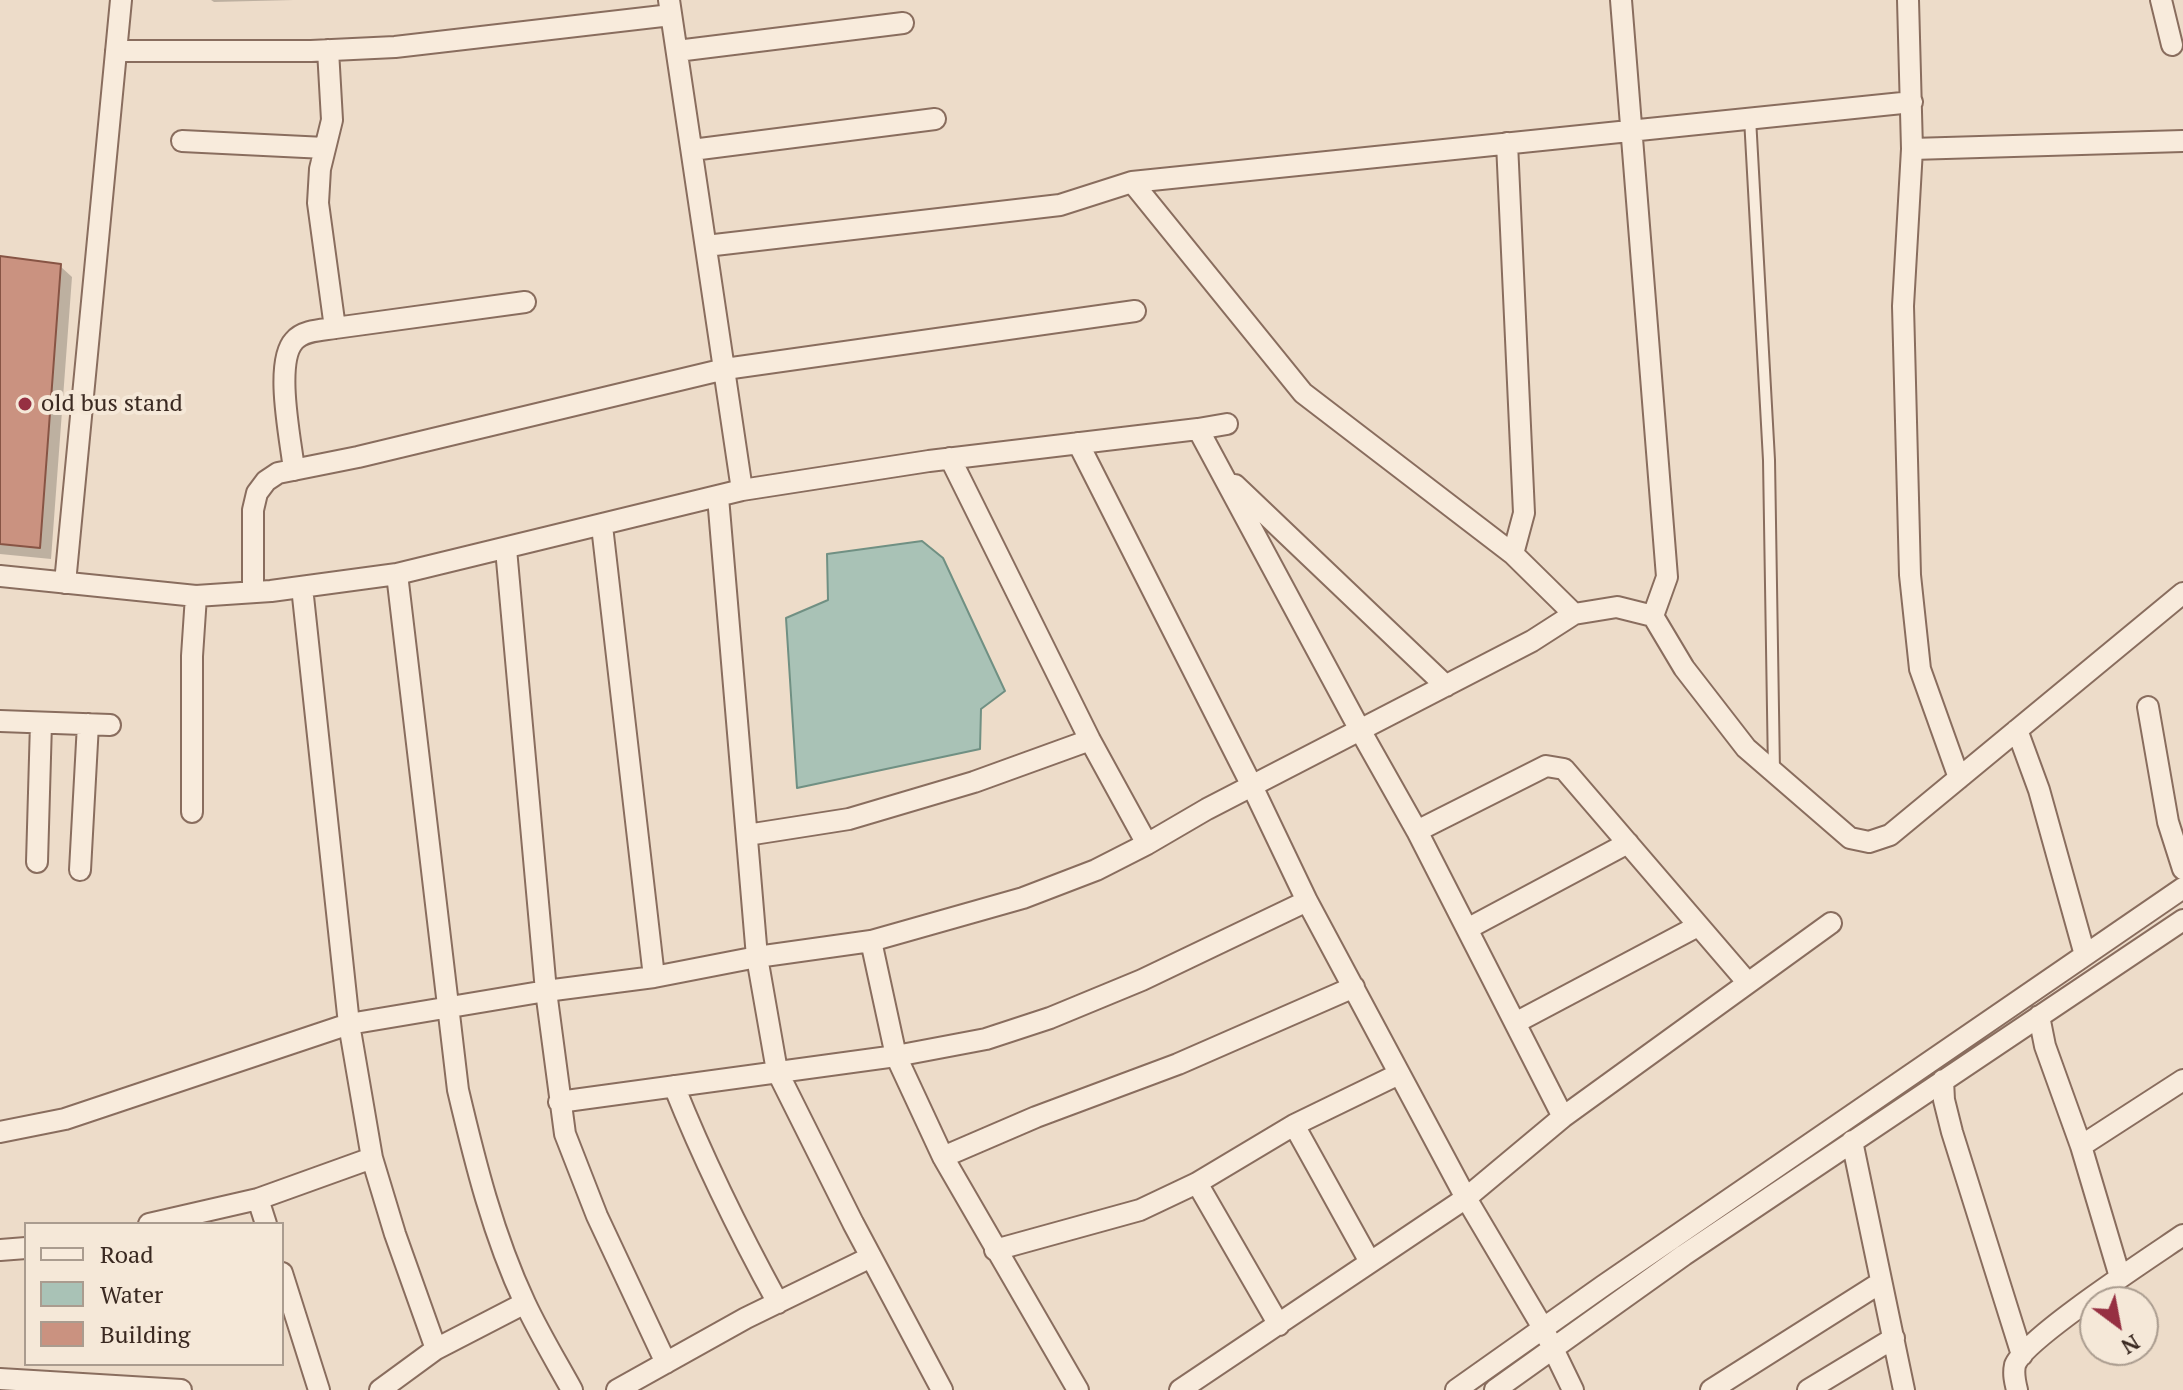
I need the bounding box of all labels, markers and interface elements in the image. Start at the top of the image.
place label: old bus stand [41,390,183,418]
marker: old bus stand [16,395,34,413]
legend [24,1222,284,1366]
text: Road [100,1238,154,1270]
text: Water [100,1278,163,1310]
north arrow [2079,1286,2159,1366]
text: Building [100,1318,190,1350]
text: N [2116,1328,2146,1362]

